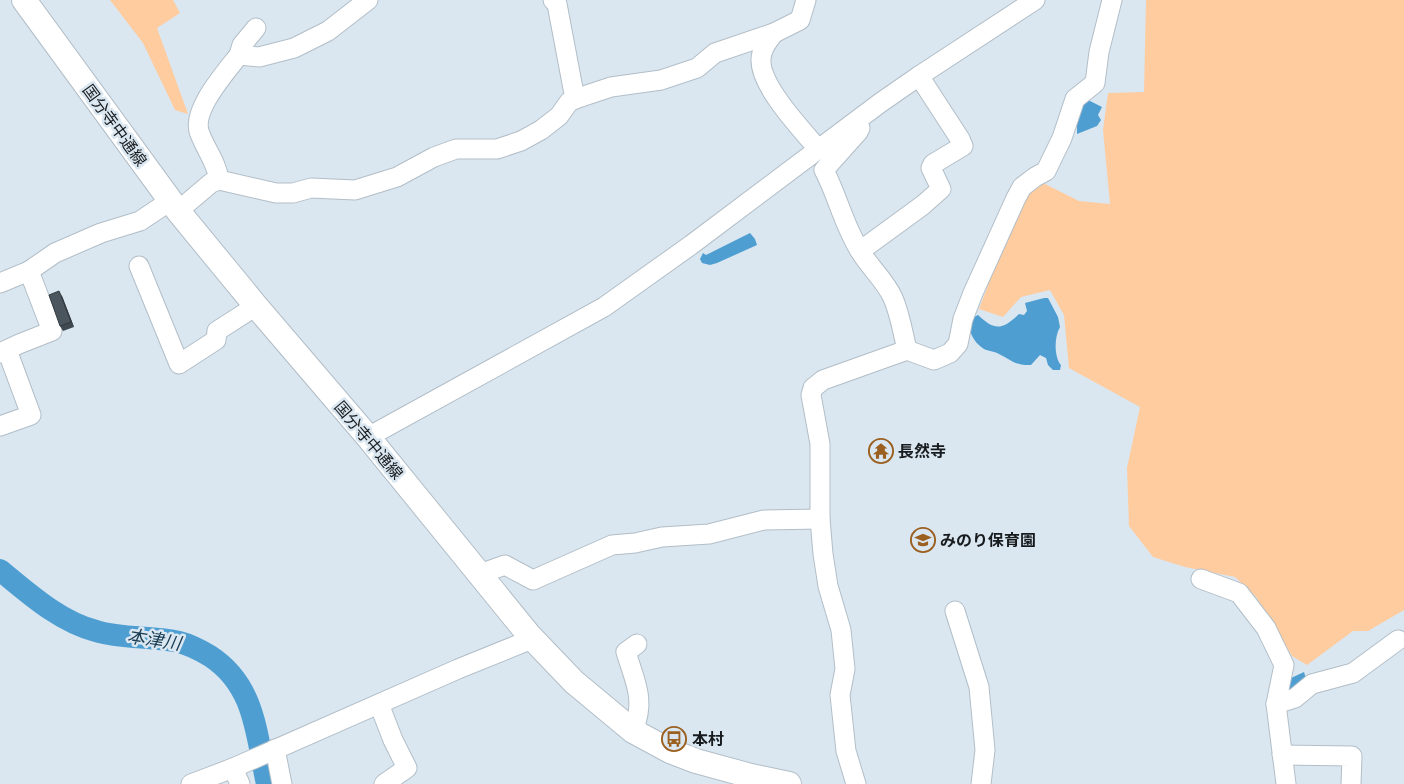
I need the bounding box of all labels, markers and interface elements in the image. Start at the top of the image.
street label: 国分寺中通線 [80,81,150,169]
street label: 国分寺中通線 [331,397,407,483]
temple icon: 長然寺 [868,438,894,464]
place label: 長然寺 [898,442,946,460]
school or university icon: みのり保育園 [910,527,936,553]
place label: みのり保育園 [940,531,1036,549]
water label: 本津川 [126,625,184,654]
bus stop icon: 本村 [661,726,687,752]
place label: 本村 [692,730,724,748]

